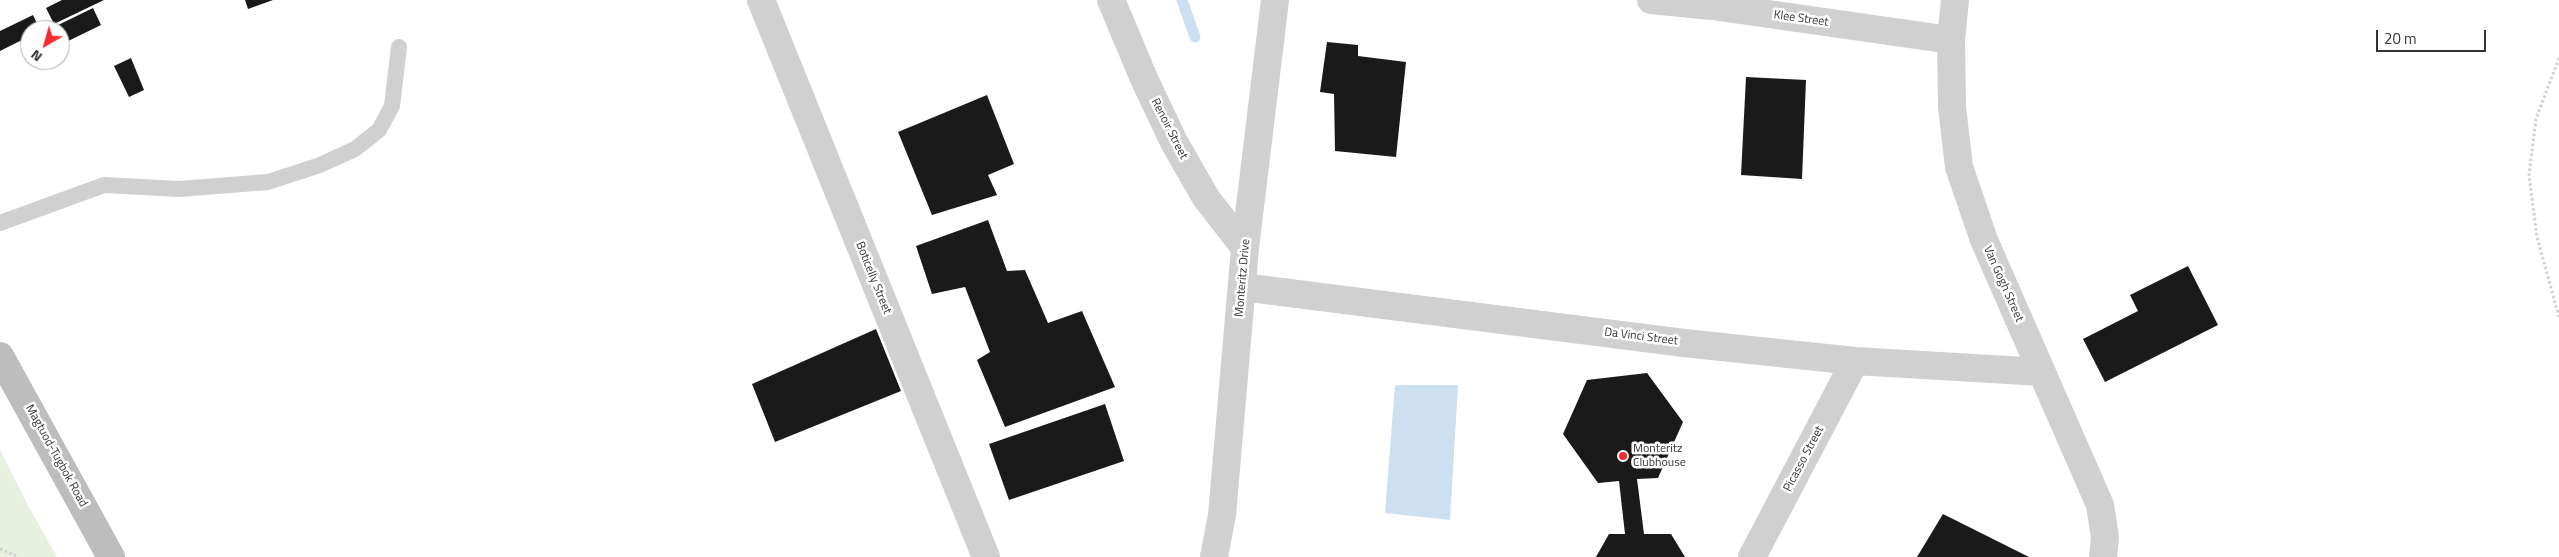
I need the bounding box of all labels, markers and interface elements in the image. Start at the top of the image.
street label: Klee Street [1773,8,1829,30]
north arrow [20,20,70,70]
scale bar [2379,20,2489,52]
text: 20 m [2384,27,2417,50]
text: N [26,45,46,68]
street label: Renoir Street [1147,96,1191,162]
street label: Monteritz Drive [1232,238,1254,318]
street label: Boticelly Street [852,240,894,316]
street label: Van Gogh Street [1980,244,2026,324]
street label: Da Vinci Street [1603,325,1679,349]
street label: Magtuod-Tugbok Road [22,402,90,510]
street label: Picasso Street [1781,424,1827,494]
place label: Monteritz Clubhouse [1633,442,1686,470]
marker: Monteritz Clubhouse [1617,450,1629,462]

